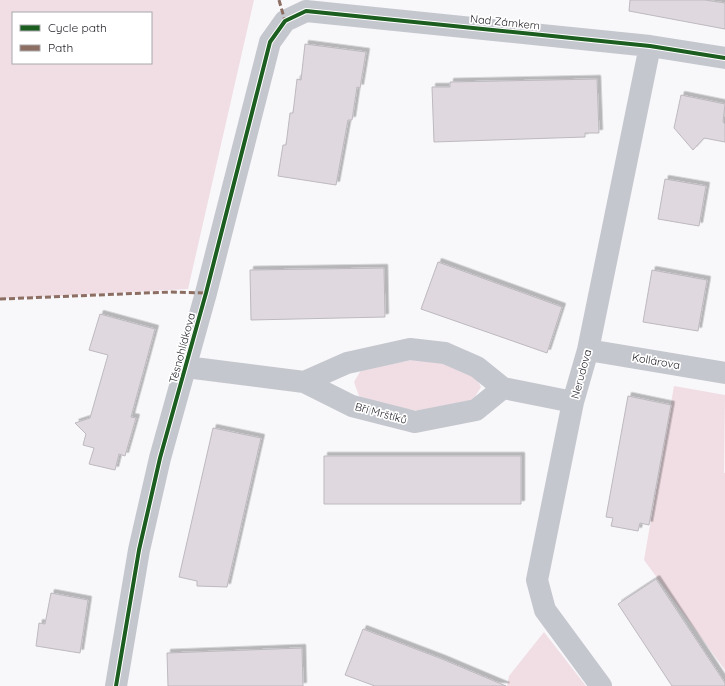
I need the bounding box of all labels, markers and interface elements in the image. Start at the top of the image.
street label: Nad Zámkem [469,11,541,33]
legend [12,12,152,64]
text: Cycle path [48,20,107,35]
text: Path [48,40,73,55]
street label: Těsnohlídkova [166,311,198,385]
street label: Nerudova [568,348,594,400]
street label: Kollárova [631,350,681,372]
street label: Bří Mrštíků [353,399,409,427]

